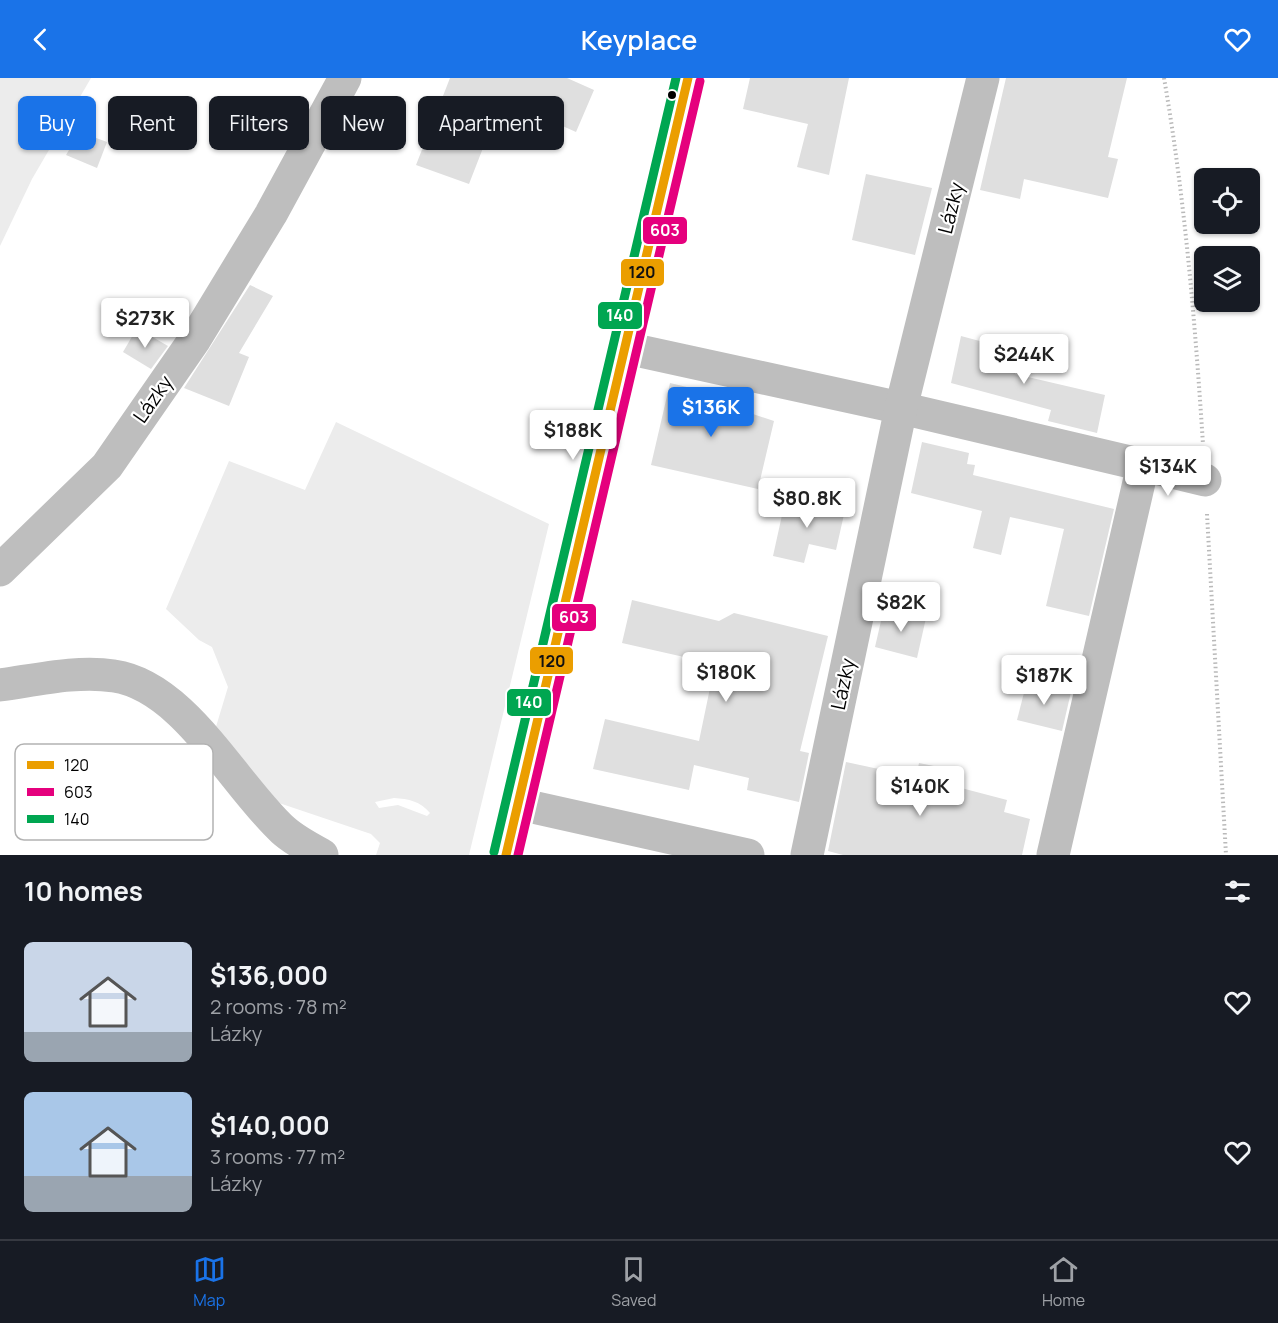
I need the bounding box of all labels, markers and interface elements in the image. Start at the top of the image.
text: Keyplace [581,21,697,58]
icon: back [24,23,57,56]
icon: heart [1221,23,1254,56]
unlabelled marker [666,89,678,101]
chip: Buy [18,96,96,150]
chip: Rent [108,96,197,150]
chip: Filters [209,96,309,150]
chip: New [321,96,406,150]
chip: Apartment [418,96,564,150]
map controls [1194,168,1260,312]
button: locate [1194,168,1260,234]
street label: Lázky [931,179,970,237]
line badge: 603 [642,216,688,245]
text: 603 [650,219,680,241]
button: layers [1194,246,1260,312]
line badge: 120 [620,258,665,287]
text: 120 [628,261,656,283]
pin: $273K [103,298,187,349]
line badge: 140 [597,301,643,330]
text: $273K [115,304,175,331]
text: 140 [606,304,634,326]
pin: $244K [982,334,1066,385]
text: $244K [993,340,1055,367]
street label: Lázky [127,369,179,428]
pin: $136K [669,387,753,438]
text: $136K [682,393,740,420]
pin: $188K [531,410,615,461]
text: $188K [544,416,602,443]
pin: $134K [1126,446,1210,497]
text: $134K [1139,452,1197,479]
pin: $80.8K [758,478,856,529]
text: $80.8K [772,484,842,511]
pin: $82K [865,582,937,633]
text: $82K [876,588,926,615]
line badge: 603 [551,603,597,632]
text: 603 [559,606,589,628]
line badge: 120 [529,646,574,675]
text: 120 [538,650,566,672]
pin: $180K [684,652,768,703]
street label: Lázky [824,655,861,712]
pin: $187K [1002,655,1086,706]
text: $180K [696,658,756,685]
text: $187K [1015,661,1073,688]
line badge: 140 [506,688,552,717]
text: 140 [515,691,543,713]
legend [15,744,213,840]
text: 120 [64,754,89,776]
pin: $140K [878,766,962,817]
text: $140K [890,772,950,799]
text: 603 [64,781,93,803]
text: 140 [64,808,89,830]
text: 10 homes [24,873,143,909]
icon: filters [1221,875,1254,908]
text: $136,000 [210,957,328,993]
icon: home [72,966,144,1038]
icon: heart [1221,986,1254,1019]
text: 2 rooms · 78 m² [210,993,347,1020]
text: Lázky [210,1020,262,1047]
text: $140,000 [210,1107,330,1143]
icon: home [72,1116,144,1188]
icon: heart [1221,1136,1254,1169]
text: 3 rooms · 77 m² [210,1143,345,1170]
text: Lázky [210,1170,262,1197]
tab: Map [193,1253,226,1311]
tab: Saved [611,1253,656,1311]
tab: Home [1042,1253,1085,1311]

